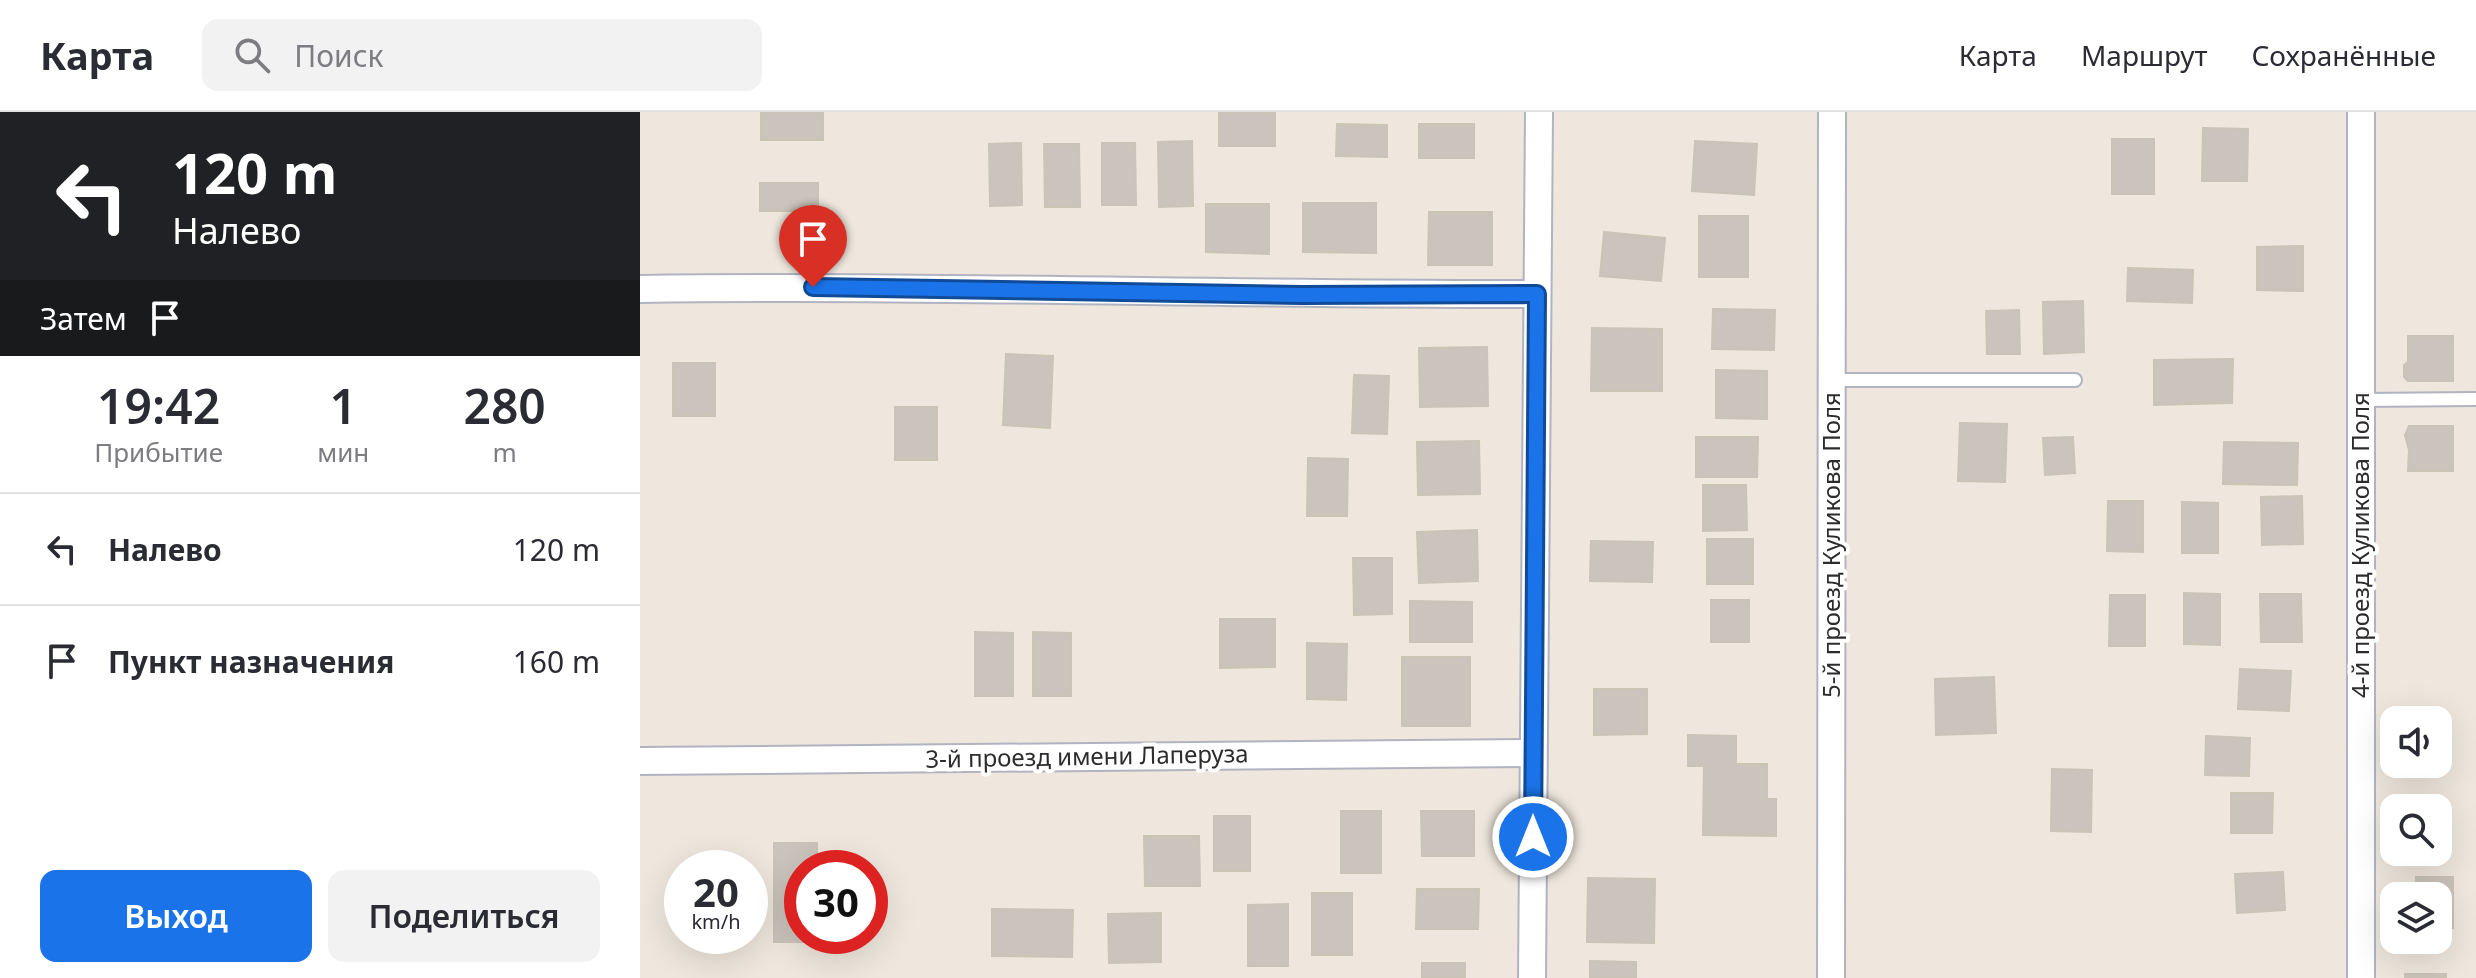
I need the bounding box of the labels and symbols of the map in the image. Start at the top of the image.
pin [779,205,847,287]
street label: 5-й проезд Куликова Поля [1814,392,1847,698]
street label: 4-й проезд Куликова Поля [2343,392,2376,698]
street label: 3-й проезд имени Лаперуза [925,736,1249,775]
position arrow [1491,795,1575,879]
speed limit sign: 30 [784,850,888,954]

